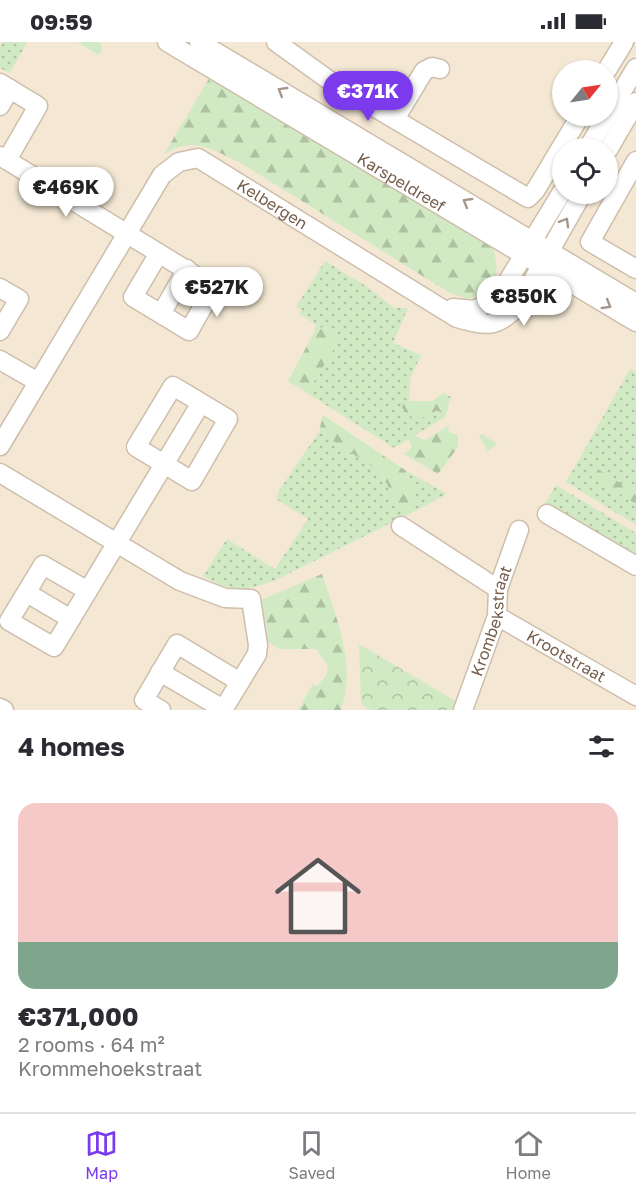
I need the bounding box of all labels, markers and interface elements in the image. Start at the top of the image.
text: 09:59 [30,8,93,35]
north arrow [552,60,618,126]
map controls [552,60,618,204]
pin: €371K [326,71,410,122]
text: €371K [337,78,399,102]
one-way arrow [278,87,288,99]
button: locate [552,138,618,204]
street label: Karspeldreef [354,148,449,216]
pin: €469K [24,167,108,218]
text: €469K [33,174,99,198]
street label: Kelbergen [233,175,311,233]
one-way arrow [463,198,473,210]
one-way arrow [558,218,570,228]
pin: €527K [175,267,259,318]
text: €527K [185,274,249,298]
pin: €850K [482,276,566,327]
text: €850K [491,283,557,307]
one-way arrow [601,297,611,309]
street label: Krombekstraat [466,563,516,679]
street label: Krootstraat [523,625,610,687]
icon: filters [585,730,618,763]
text: 4 homes [18,731,125,762]
icon: home [264,842,372,950]
text: €371,000 [18,1001,139,1032]
text: 2 rooms · 64 m² [18,1032,165,1056]
text: Krommehoekstraat [18,1056,202,1080]
tab: Map [85,1127,118,1183]
tab: Saved [289,1127,335,1183]
tab: Home [506,1127,551,1183]

